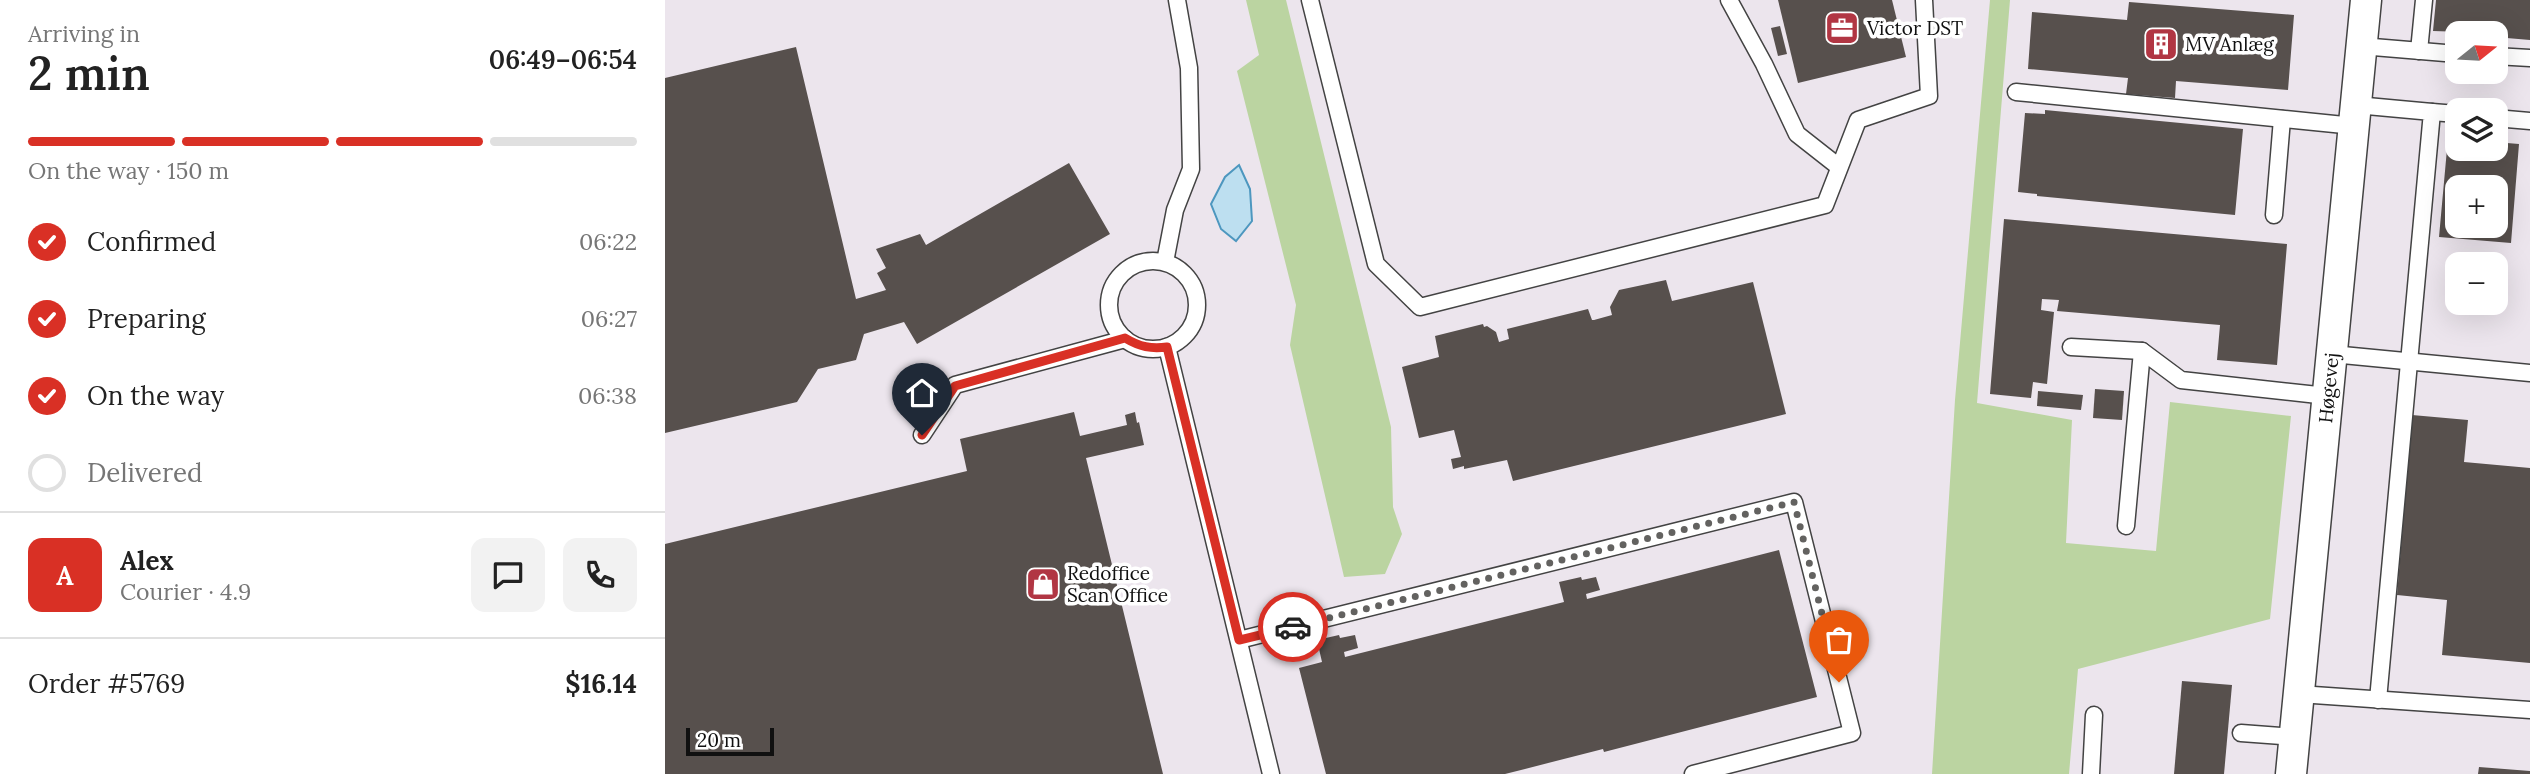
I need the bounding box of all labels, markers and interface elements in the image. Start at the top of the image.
office icon: Victor DST [1823,9,1861,47]
place label: Victor DST [1866,16,1963,40]
text: Arriving in [28,19,140,48]
north arrow [2445,21,2508,84]
map controls [2445,21,2508,315]
building icon: MV Anlæg [2142,25,2180,63]
place label: MV Anlæg [2185,32,2274,56]
text: 06:49–06:54 [489,43,637,76]
text: 2 min [28,44,150,103]
button: layers [2445,98,2508,161]
text: On the way · 150 m [28,156,229,185]
button: + [2445,175,2508,238]
icon: check [28,223,66,261]
text: Confirmed [87,225,216,258]
text: 06:22 [579,227,637,256]
button: − [2445,252,2508,315]
icon: check [28,300,66,338]
text: Preparing [87,302,206,335]
text: 06:27 [581,304,637,333]
street label: Høgevej [2313,351,2344,424]
pin [892,363,952,435]
icon: home [903,374,941,412]
icon: check [28,377,66,415]
text: On the way [87,379,224,412]
text: 06:38 [578,381,637,410]
text: Delivered [87,456,203,489]
button: chat [471,538,545,612]
button: phone [563,538,637,612]
text: Alex [120,544,174,577]
text: A [56,559,74,592]
place label: Redoffice Scan Office [1067,561,1168,607]
shop icon: Redoffice Scan Office [1024,565,1062,603]
text: Courier · 4.9 [120,577,251,606]
courier [1258,592,1328,662]
icon: car [1274,608,1312,646]
pin [1809,610,1869,682]
icon: bag [1820,621,1858,659]
text: Order #5769 [28,667,185,700]
text: $16.14 [565,667,637,700]
scale bar [686,725,773,757]
text: 20 m [697,728,741,752]

